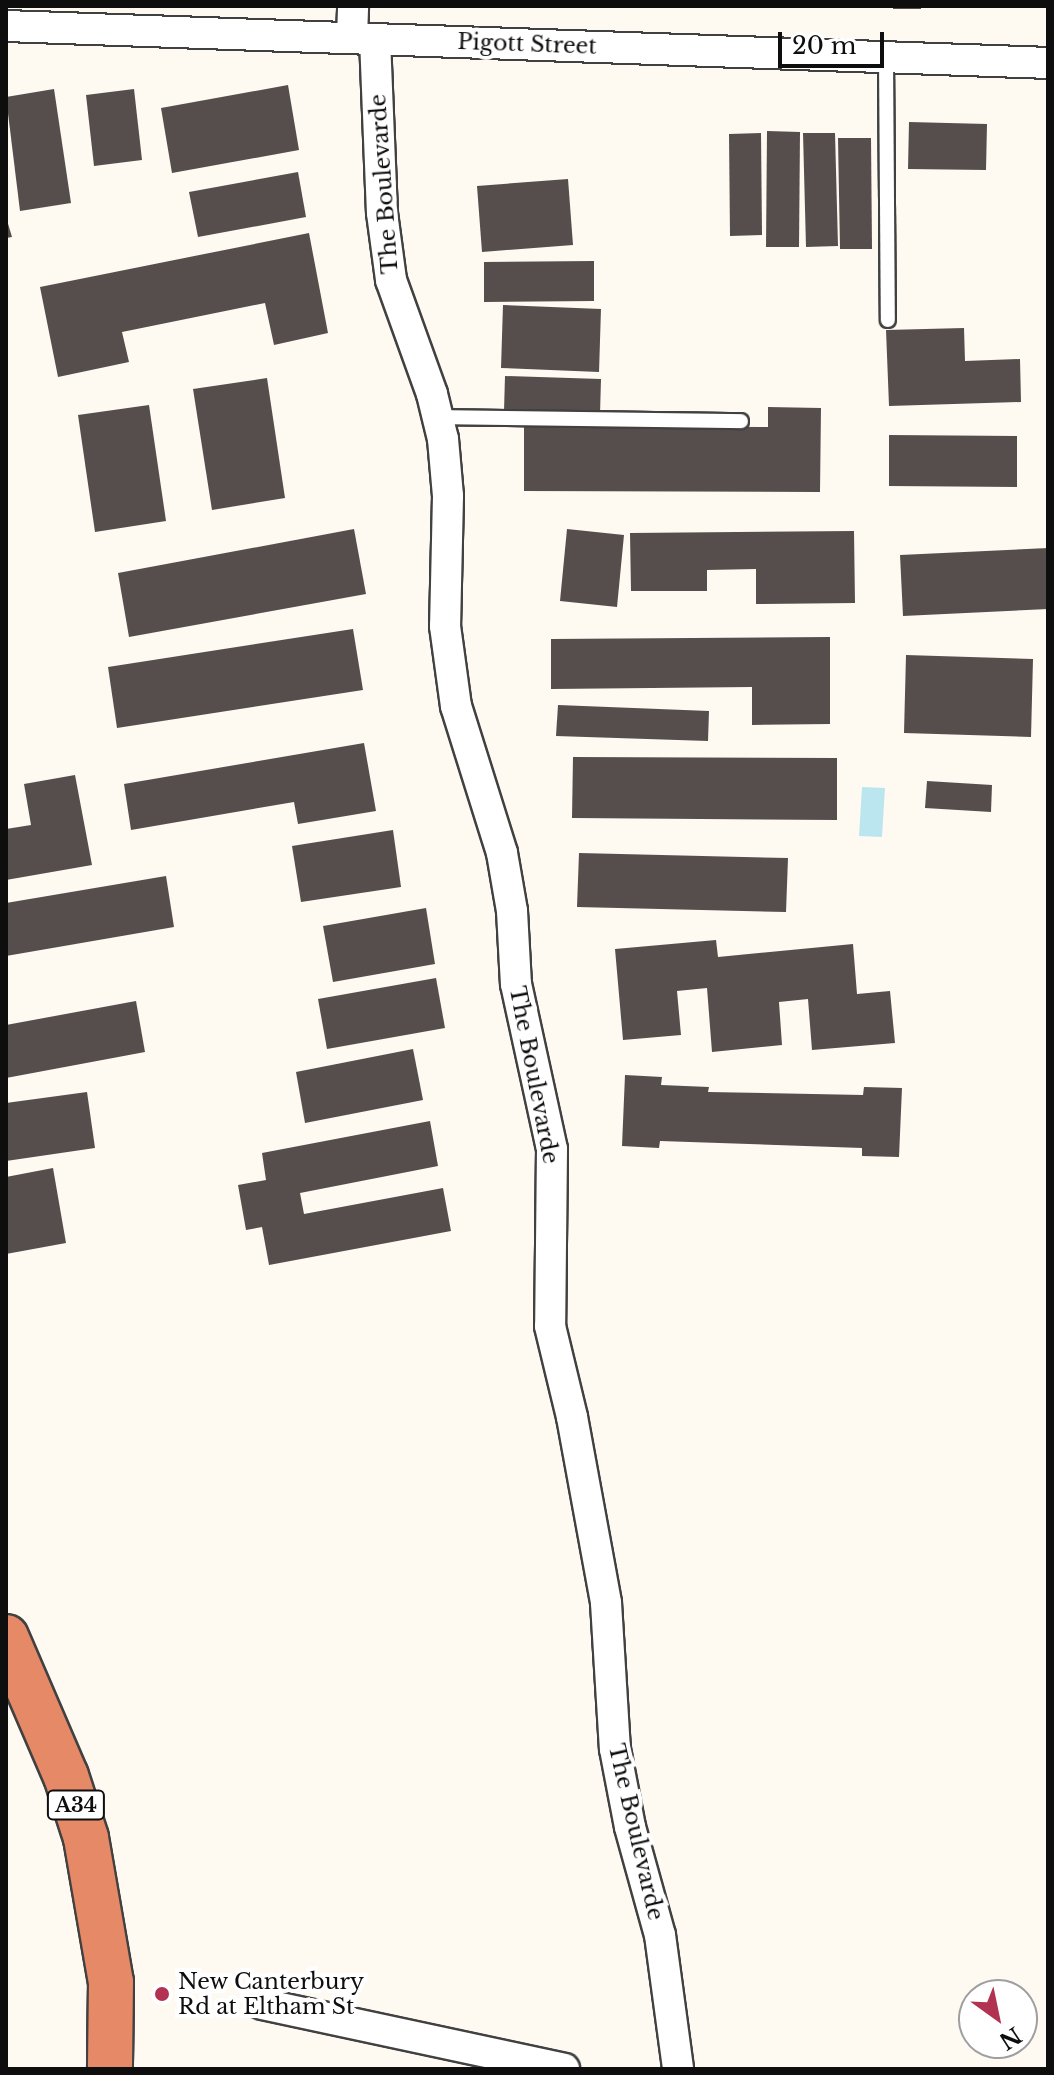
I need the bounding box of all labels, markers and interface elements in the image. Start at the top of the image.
scale bar [782,16,888,66]
street label: Pigott Street [457,28,597,60]
text: 20 m [792,31,857,60]
street label: The Boulevarde [365,93,403,275]
street label: The Boulevarde [504,984,564,1166]
street label: The Boulevarde [603,1741,669,1923]
road number: A34 [46,1789,106,1821]
place label: New Canterbury Rd at Eltham St [178,1968,365,2020]
north arrow [958,1979,1038,2059]
marker: New Canterbury Rd at Eltham St [153,1985,171,2003]
text: N [994,2021,1026,2055]

